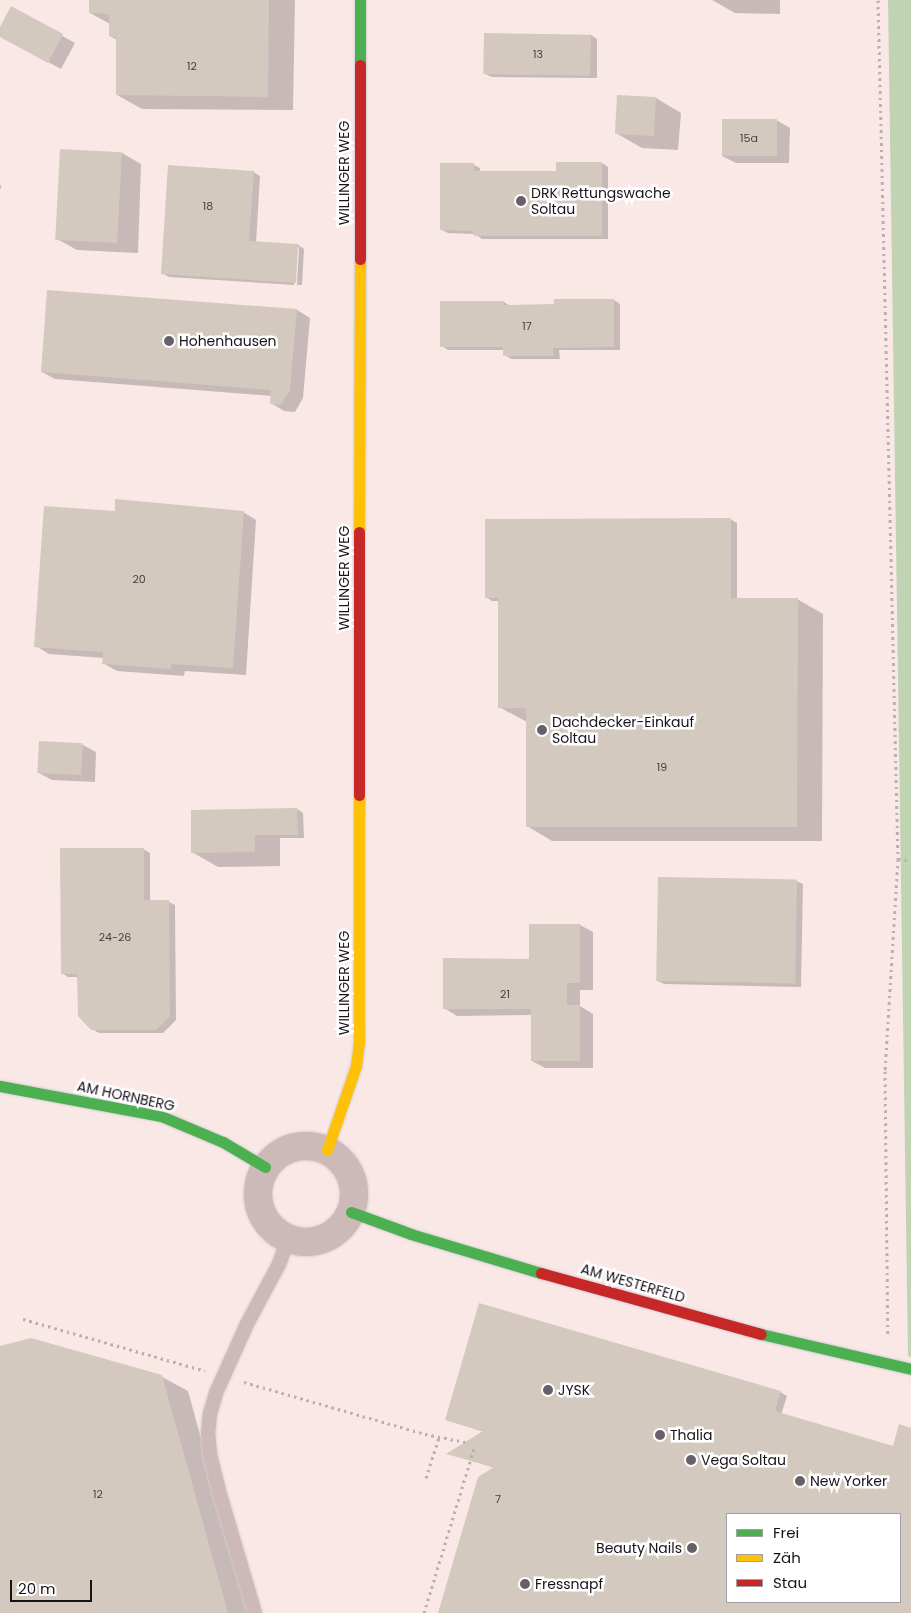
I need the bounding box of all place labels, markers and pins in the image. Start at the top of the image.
place label: DRK Rettungswache Soltau [531,185,671,218]
marker: DRK Rettungswache Soltau [515,195,527,207]
place label: Hohenhausen [179,333,277,349]
marker: Hohenhausen [163,335,175,347]
place label: Dachdecker-Einkauf Soltau [552,714,694,746]
marker: Dachdecker-Einkauf Soltau [536,724,548,736]
place label: JYSK [558,1382,590,1398]
marker: JYSK [542,1384,554,1396]
place label: Thalia [670,1427,712,1443]
marker: Thalia [654,1429,666,1441]
place label: Vega Soltau [701,1452,786,1468]
marker: Vega Soltau [685,1454,697,1466]
place label: New Yorker [810,1473,887,1489]
marker: New Yorker [794,1475,806,1487]
place label: Beauty Nails [596,1540,682,1556]
marker: Beauty Nails [686,1542,698,1554]
place label: Fressnapf [535,1576,603,1592]
marker: Fressnapf [519,1578,531,1590]

